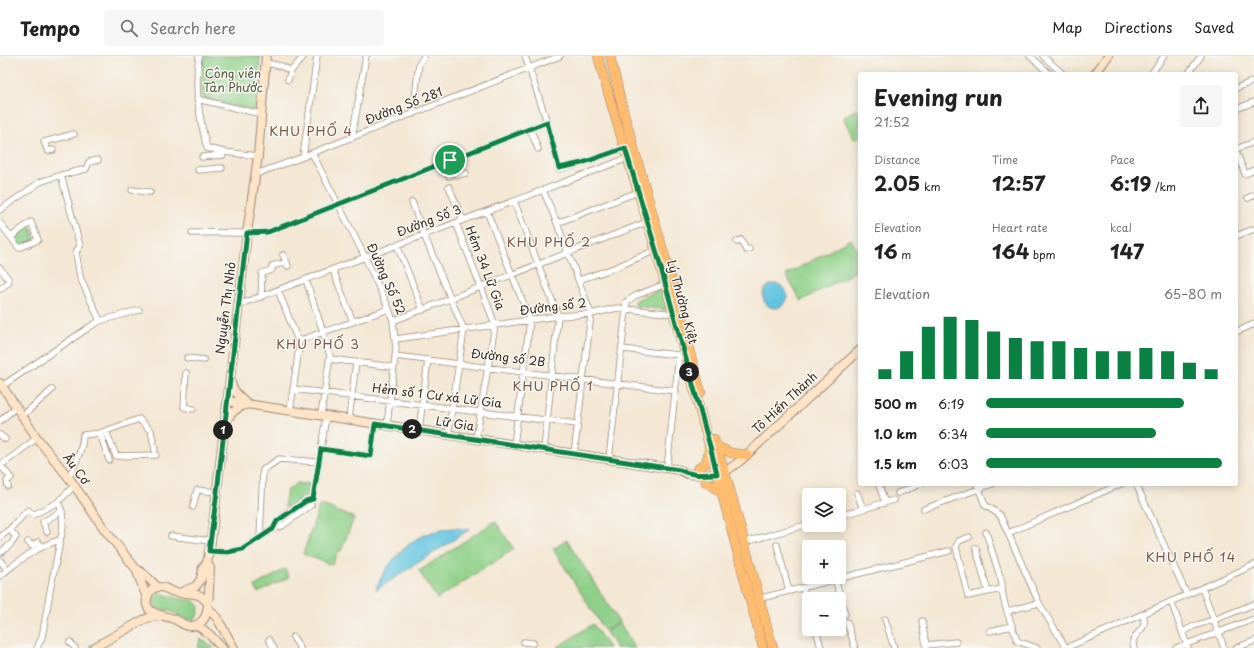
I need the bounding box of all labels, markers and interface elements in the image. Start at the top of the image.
search box [104,10,384,46]
text: Tempo [20,14,80,42]
text: Search here [150,16,236,39]
icon: search [118,17,140,39]
text: Map [1052,17,1082,38]
text: Directions [1104,17,1172,38]
text: Saved [1194,17,1234,38]
park label: Công viên Tân Phước [203,64,263,96]
text: Evening run [874,80,1003,113]
street label: Đường Số 281 [362,82,445,128]
button: share [1180,85,1222,127]
text: 21:52 [874,112,910,131]
district label: KHU PHỐ 4 [269,121,353,140]
pin [433,143,467,177]
icon: arrive [439,149,461,171]
text: Distance [874,151,920,168]
text: Time [992,151,1018,168]
text: Pace [1110,151,1135,168]
text: 2.05 [874,168,920,198]
text: 12:57 [992,168,1045,198]
text: 6:19 [1110,168,1151,198]
text: km [920,178,940,195]
text: /km [1151,178,1176,195]
street label: Đường Số 3 [394,200,464,241]
text: Elevation [874,219,921,236]
text: Heart rate [992,219,1048,236]
text: kcal [1110,219,1132,236]
street label: Hẻm 34 Lữ Gia [462,223,510,313]
district label: KHU PHỐ 2 [507,232,591,251]
text: 16 [874,236,898,266]
text: 164 [992,236,1029,266]
text: 147 [1110,236,1144,266]
street label: Đường Số 52 [363,240,411,317]
text: m [898,246,911,263]
text: bpm [1029,246,1056,263]
street label: Lý Thường Kiệt [663,258,703,346]
street label: Nguyễn Thị Nhỏ [210,261,240,355]
text: Elevation [874,284,930,303]
text: 65–80 m [1164,284,1222,303]
street label: Đường số 2 [519,293,587,319]
district label: KHU PHỐ 3 [276,334,360,353]
street label: Đường số 2B [470,344,546,371]
pin: 3 [679,362,699,382]
text: 3 [685,363,693,380]
street label: Tô Hiến Thành [748,367,821,437]
district label: KHU PHỐ 1 [513,376,593,395]
street label: Hẻm số 1 Cư xá Lữ Gia [371,378,504,412]
text: 500 m [874,394,917,413]
text: 6:19 [938,394,964,413]
street label: Lữ Gia [435,411,476,435]
pin: 2 [402,419,422,439]
pin: 1 [213,420,233,440]
text: 2 [408,420,416,437]
text: 1 [220,421,226,438]
text: 1.0 km [874,424,917,443]
text: 6:34 [938,424,968,443]
street label: Âu Cơ [59,449,95,489]
text: 1.5 km [874,454,917,473]
text: 6:03 [938,454,969,473]
map controls [802,488,846,636]
button: layers [802,488,846,532]
button: + [802,540,846,584]
district label: KHU PHỐ 14 [1146,547,1236,566]
button: − [802,592,846,636]

